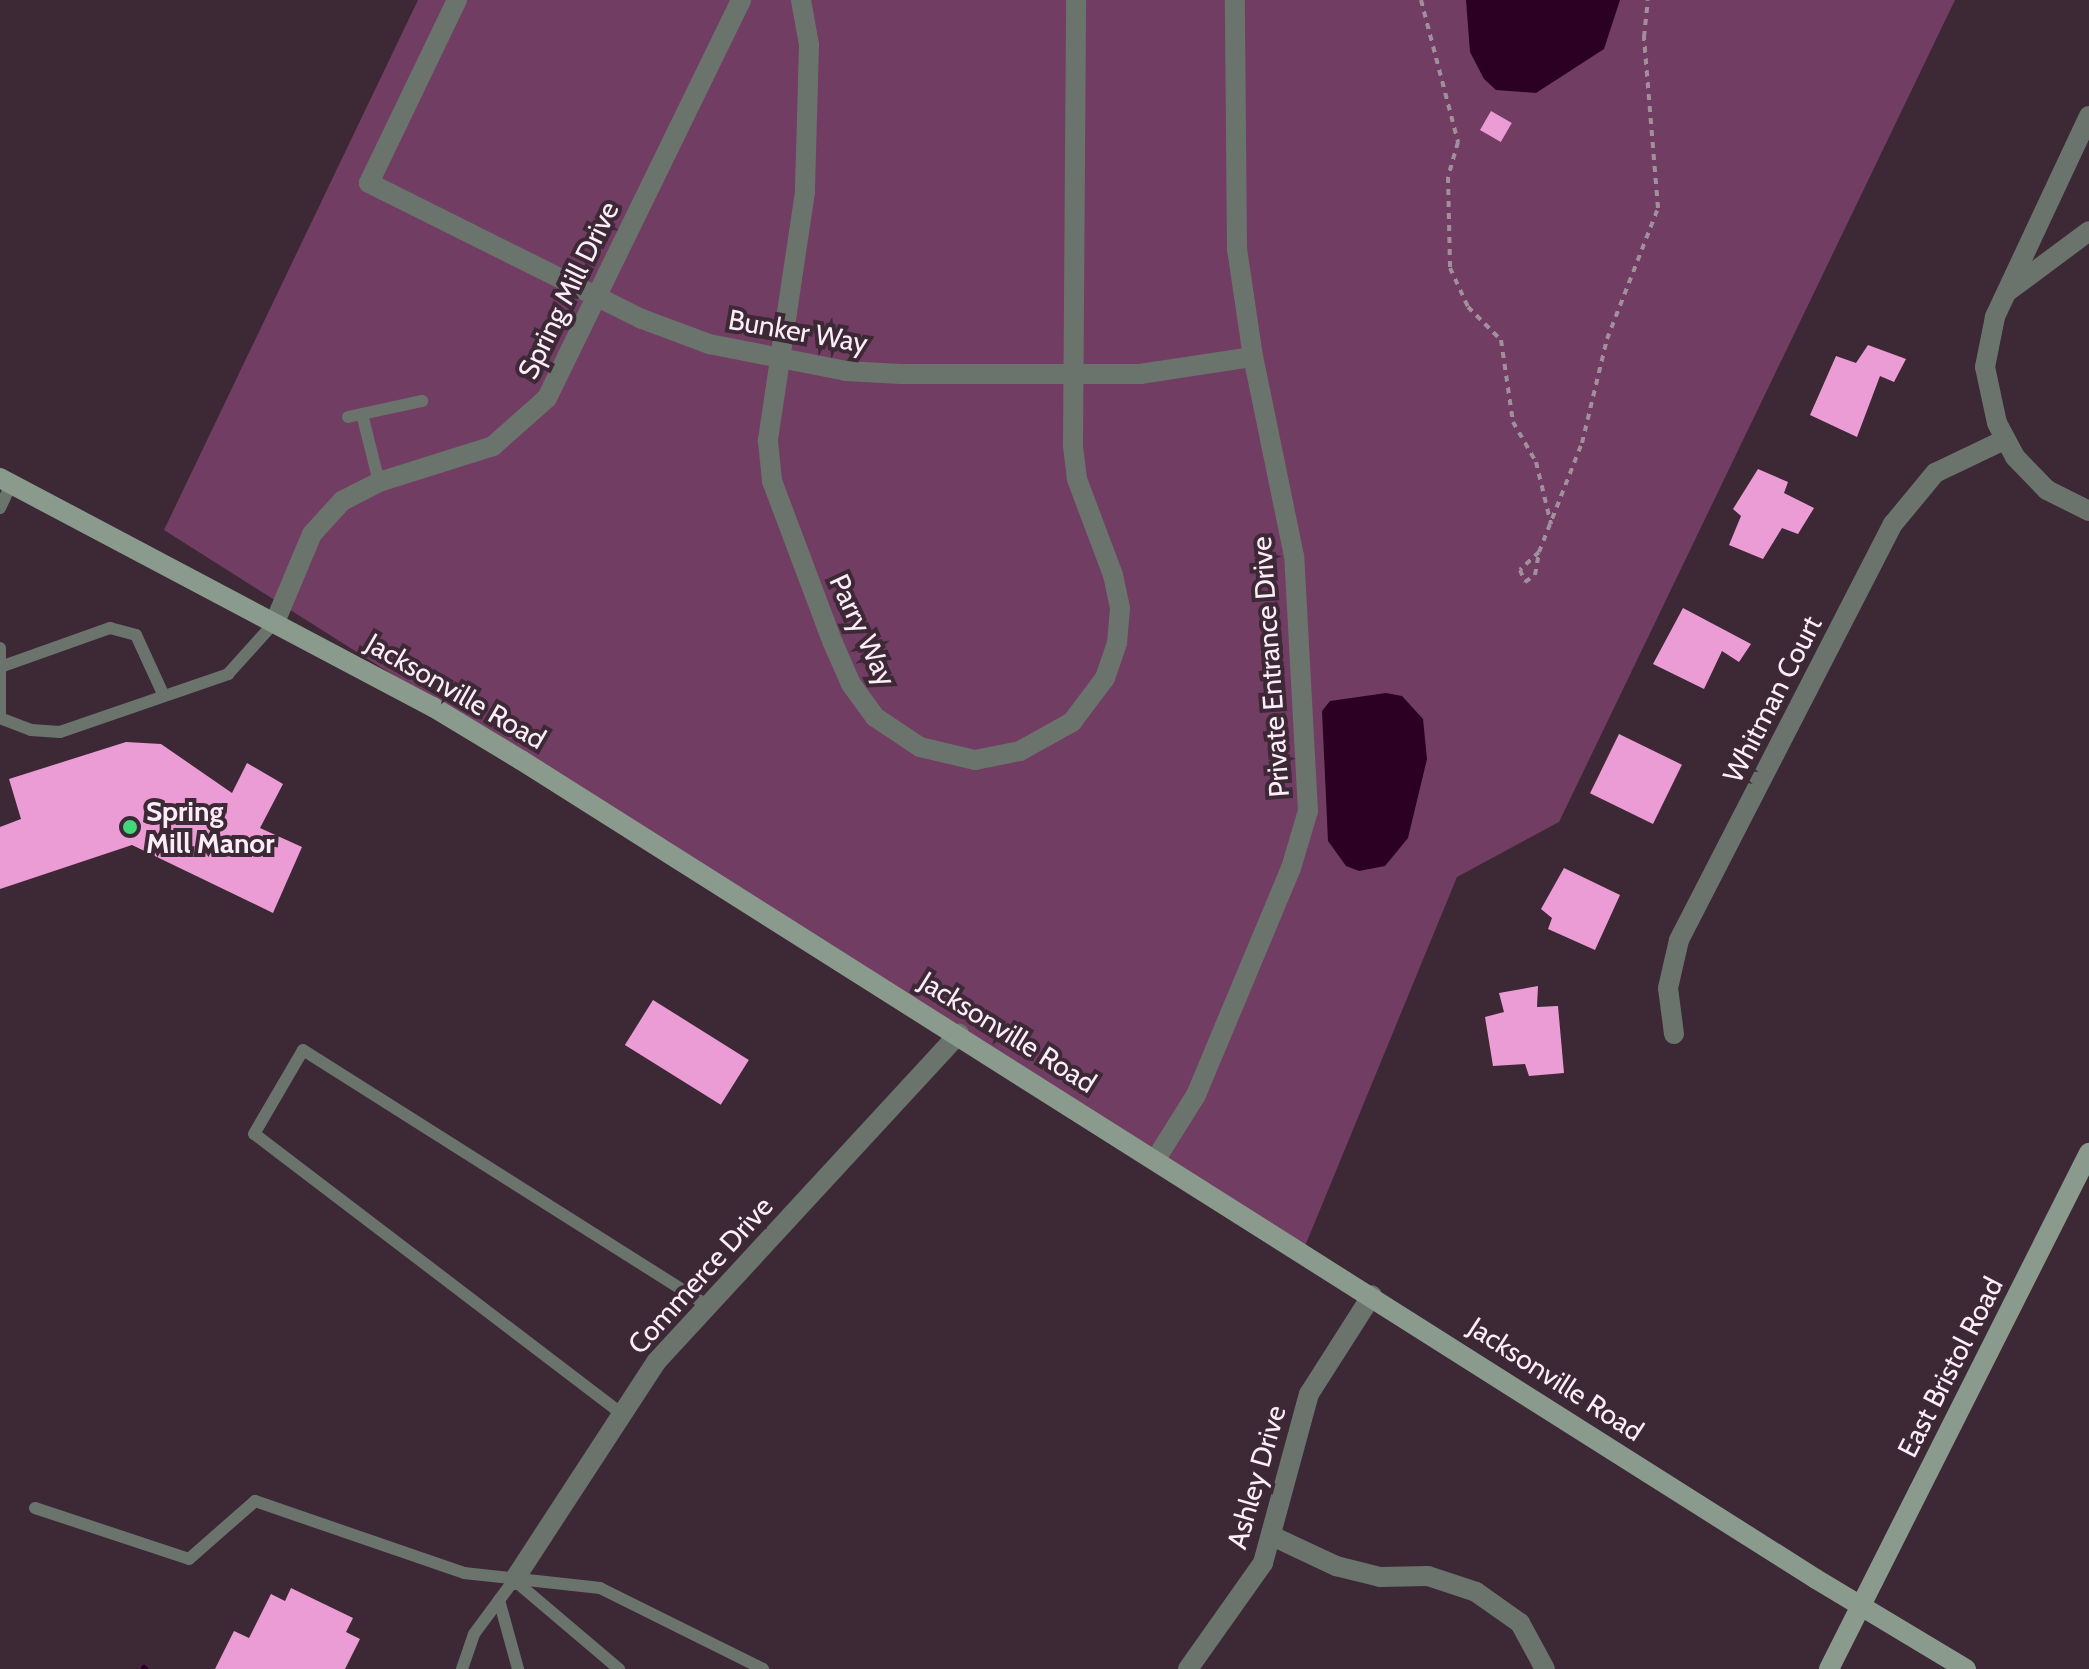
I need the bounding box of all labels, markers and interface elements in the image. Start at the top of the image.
street label: Spring Mill Drive [511,196,625,384]
street label: Bunker Way [726,302,870,360]
street label: Private Entrance Drive [1244,536,1296,798]
street label: Parry Way [823,569,903,691]
street label: Whitman Court [1716,610,1828,788]
street label: Jacksonville Road [360,626,552,756]
place label: Spring Mill Manor [146,794,275,860]
marker: Spring Mill Manor [121,818,139,836]
street label: Jacksonville Road [913,964,1103,1100]
street label: Commerce Drive [621,1189,779,1361]
street label: East Bristol Road [1890,1271,2010,1463]
street label: Jacksonville Road [1462,1310,1650,1448]
street label: Ashley Drive [1219,1401,1293,1553]

